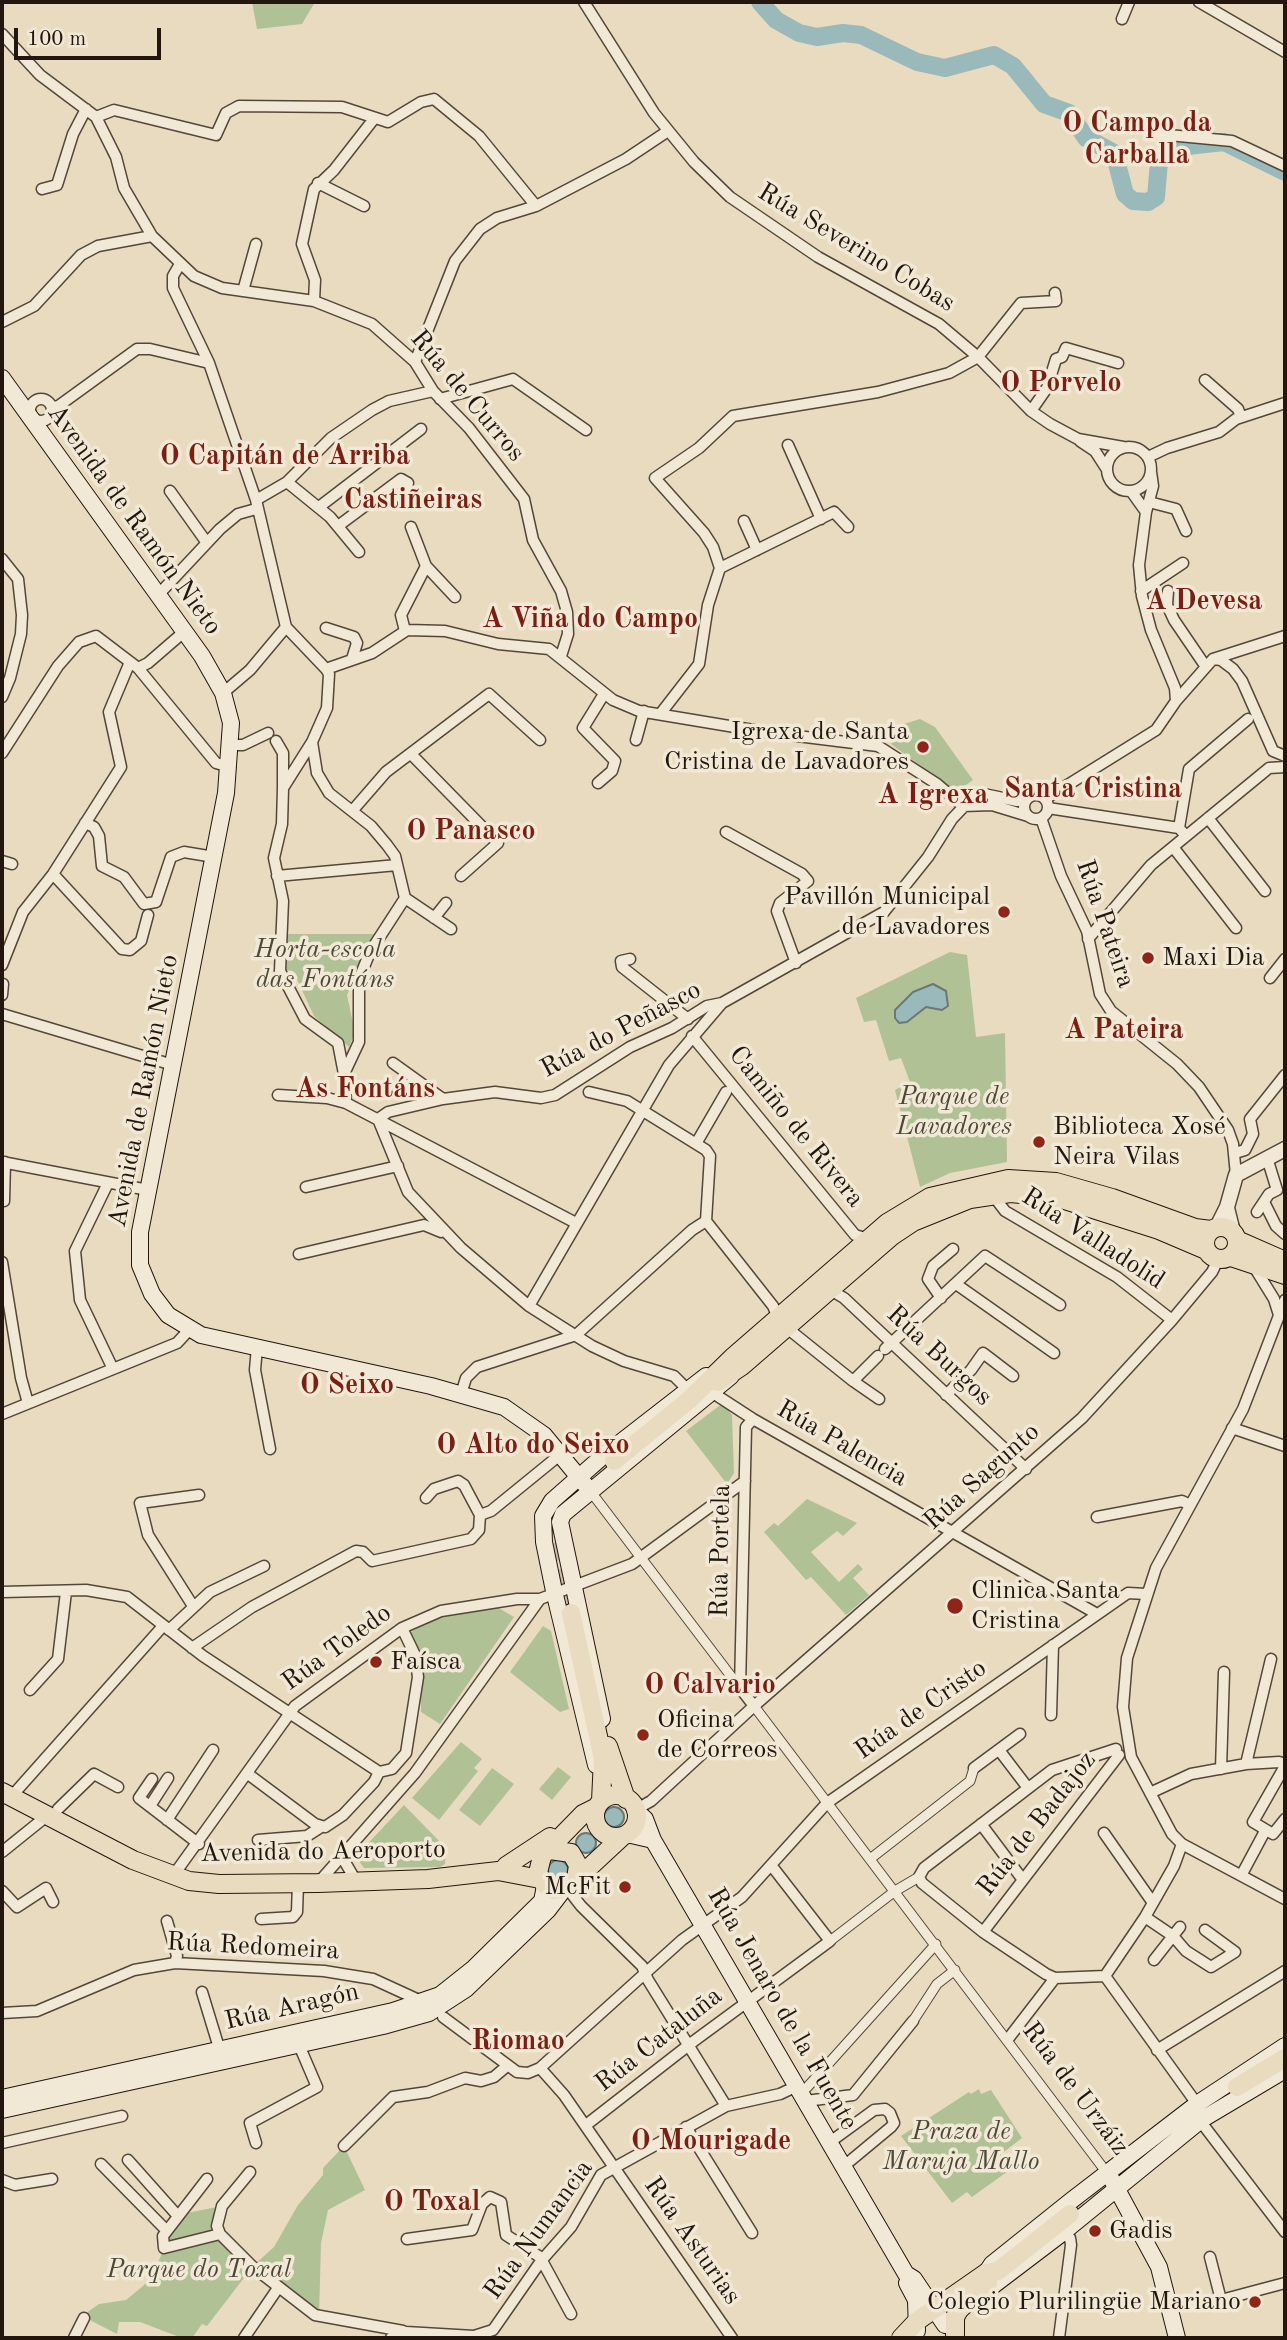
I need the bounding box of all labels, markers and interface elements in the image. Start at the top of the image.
scale bar [18,14,164,58]
text: 100 m [27,29,86,50]
district label: O Campo da Carballa [1062,107,1212,173]
street label: Rúa Severino Cobas [752,177,960,319]
street label: Rúa de Curros [403,324,531,468]
district label: O Porvelo [1000,367,1122,401]
street label: Avenida de Ramón Nieto [40,399,228,641]
district label: O Capitán de Arriba [160,440,410,474]
district label: Castiñeiras [344,484,482,518]
district label: A Devesa [1146,585,1262,619]
district label: A Viña do Campo [482,603,698,637]
place label: Igrexa de Santa Cristina de Lavadores [664,716,909,778]
marker: Igrexa de Santa Cristina de Lavadores [915,739,931,755]
district label: Santa Cristina [1004,773,1182,807]
district label: A Igrexa [878,779,988,813]
district label: O Panasco [406,815,536,849]
street label: Rúa Pateira [1069,856,1141,992]
place label: Pavillón Municipal de Lavadores [784,881,990,942]
marker: Pavillón Municipal de Lavadores [996,904,1012,920]
park label: Horta-escola das Fontáns [254,934,396,996]
place label: Maxi Dia [1162,942,1265,974]
marker: Maxi Dia [1140,950,1156,966]
street label: Avenida de Ramón Nieto [102,952,186,1230]
street label: Rúa do Peñasco [536,975,706,1085]
district label: A Pateira [1064,1014,1184,1048]
street label: Camiño de Rivera [721,1040,871,1214]
district label: As Fontáns [295,1073,435,1107]
park label: Parque de Lavadores [896,1081,1012,1142]
place label: Biblioteca Xosé Neira Vilas [1053,1111,1226,1172]
marker: Biblioteca Xosé Neira Vilas [1031,1134,1047,1150]
street label: Rúa Valladolid [1016,1181,1170,1297]
street label: Rúa Burgos [880,1299,998,1413]
district label: O Seixo [300,1369,394,1403]
street label: Rúa Palencia [771,1394,913,1494]
street label: Rúa Sagunto [917,1417,1047,1537]
district label: O Alto do Seixo [436,1429,630,1463]
street label: Rúa Portela [704,1484,738,1618]
place label: Clinica Santa Cristina [971,1575,1120,1636]
marker: Clinica Santa Cristina [945,1596,965,1616]
street label: Rúa Toledo [276,1598,398,1698]
place label: Faísca [390,1646,461,1678]
street label: Rúa de Cristo [849,1653,993,1767]
marker: Faísca [368,1654,384,1670]
district label: O Calvario [644,1669,776,1703]
place label: Oficina de Correos [657,1704,778,1766]
marker: Oficina de Correos [635,1727,651,1743]
street label: Rúa de Badajoz [971,1745,1103,1903]
street label: Avenida do Aeroporto [200,1834,446,1870]
place label: McFit [544,1871,611,1903]
marker: McFit [617,1879,633,1895]
street label: Rúa Jenaro de la Fuente [700,1882,864,2136]
street label: Rúa Redomeira [166,1927,340,1967]
street label: Rúa Aragón [222,1976,362,2038]
street label: Rúa Cataluña [589,1981,729,2099]
street label: Rúa de Urzáiz [1015,2016,1135,2162]
district label: Riomao [471,2025,565,2059]
park label: Praza de Maruja Mallo [882,2116,1040,2178]
district label: O Mourigade [631,2125,791,2159]
street label: Rúa Numancia [478,2154,600,2306]
street label: Rúa Asturias [637,2171,747,2311]
district label: O Toxal [384,2186,480,2220]
place label: Gadis [1109,2215,1172,2247]
marker: Gadis [1087,2223,1103,2239]
park label: Parque do Toxal [107,2254,291,2286]
place label: Colegio Plurilingüe Mariano [927,2286,1241,2318]
marker: Colegio Plurilingüe Mariano [1247,2294,1263,2310]

